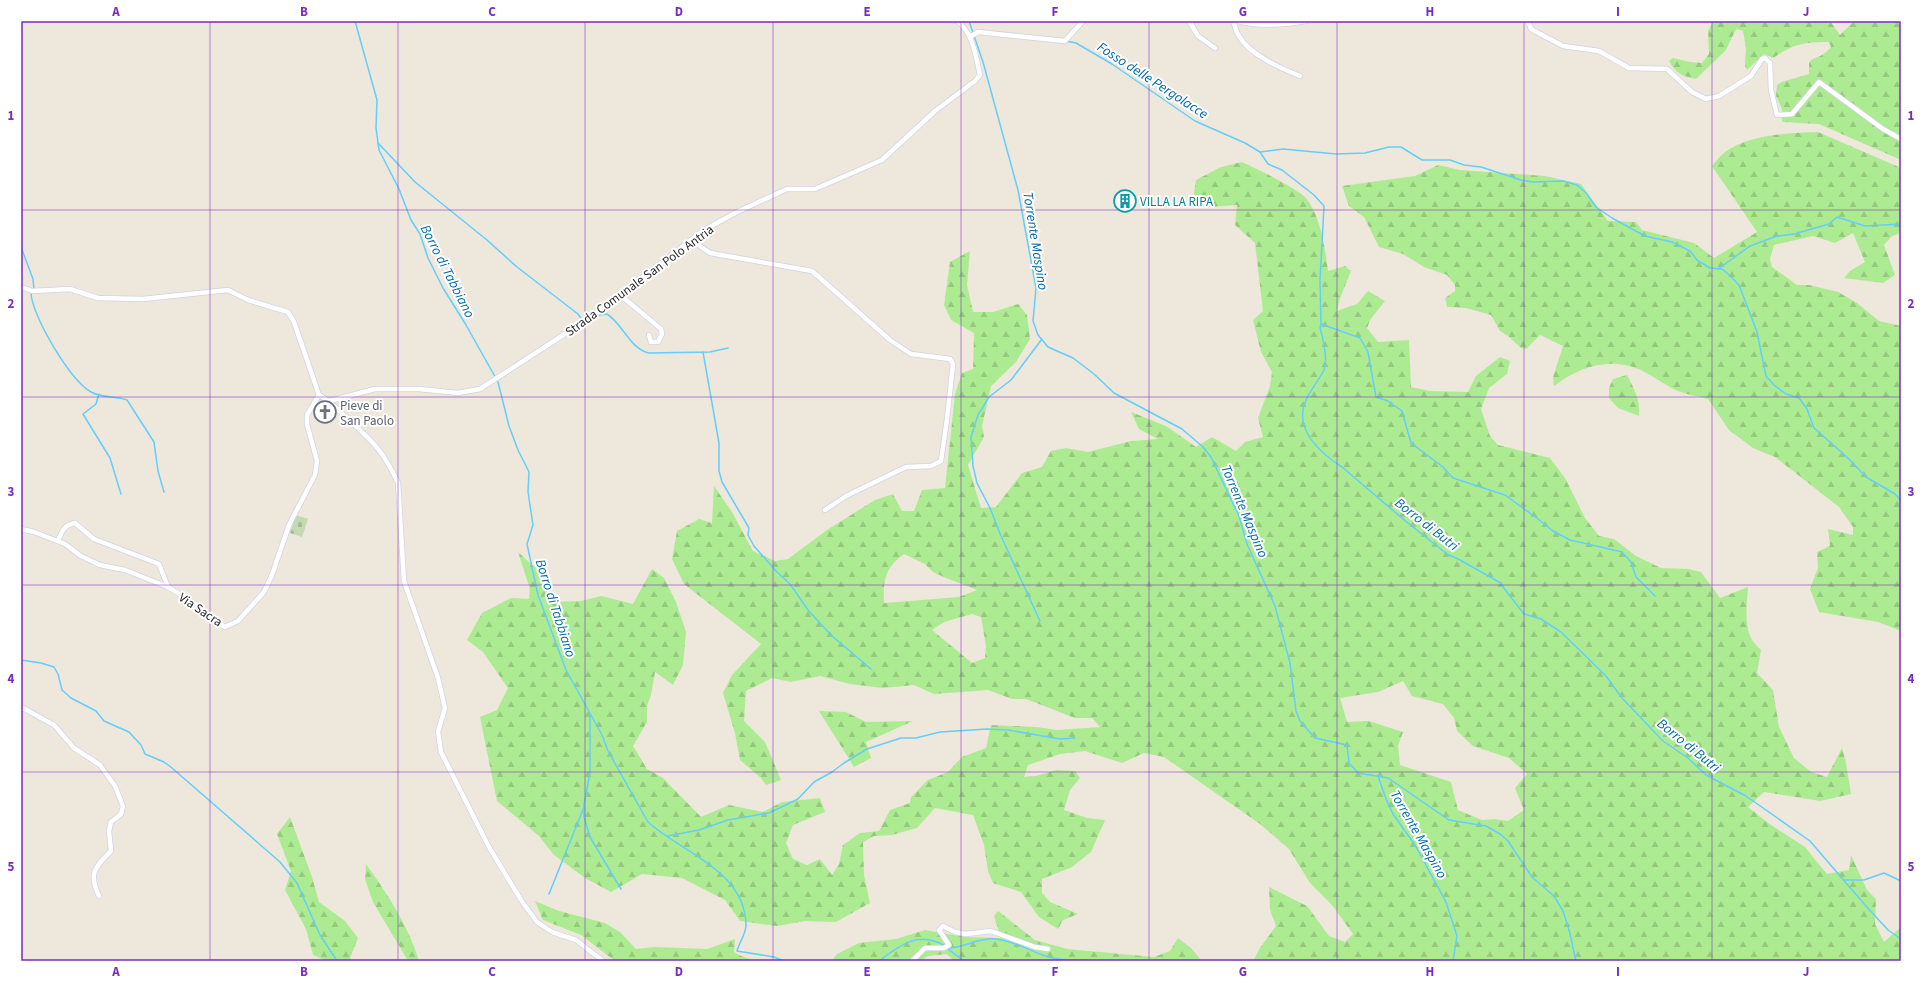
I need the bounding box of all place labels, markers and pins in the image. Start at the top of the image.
building icon: VILLA LA RIPA [1112,188,1138,214]
place label: VILLA LA RIPA [1140,193,1214,211]
place label: Pieve di San Paolo [340,397,394,430]
church icon: Pieve di San Paolo [312,399,338,425]

